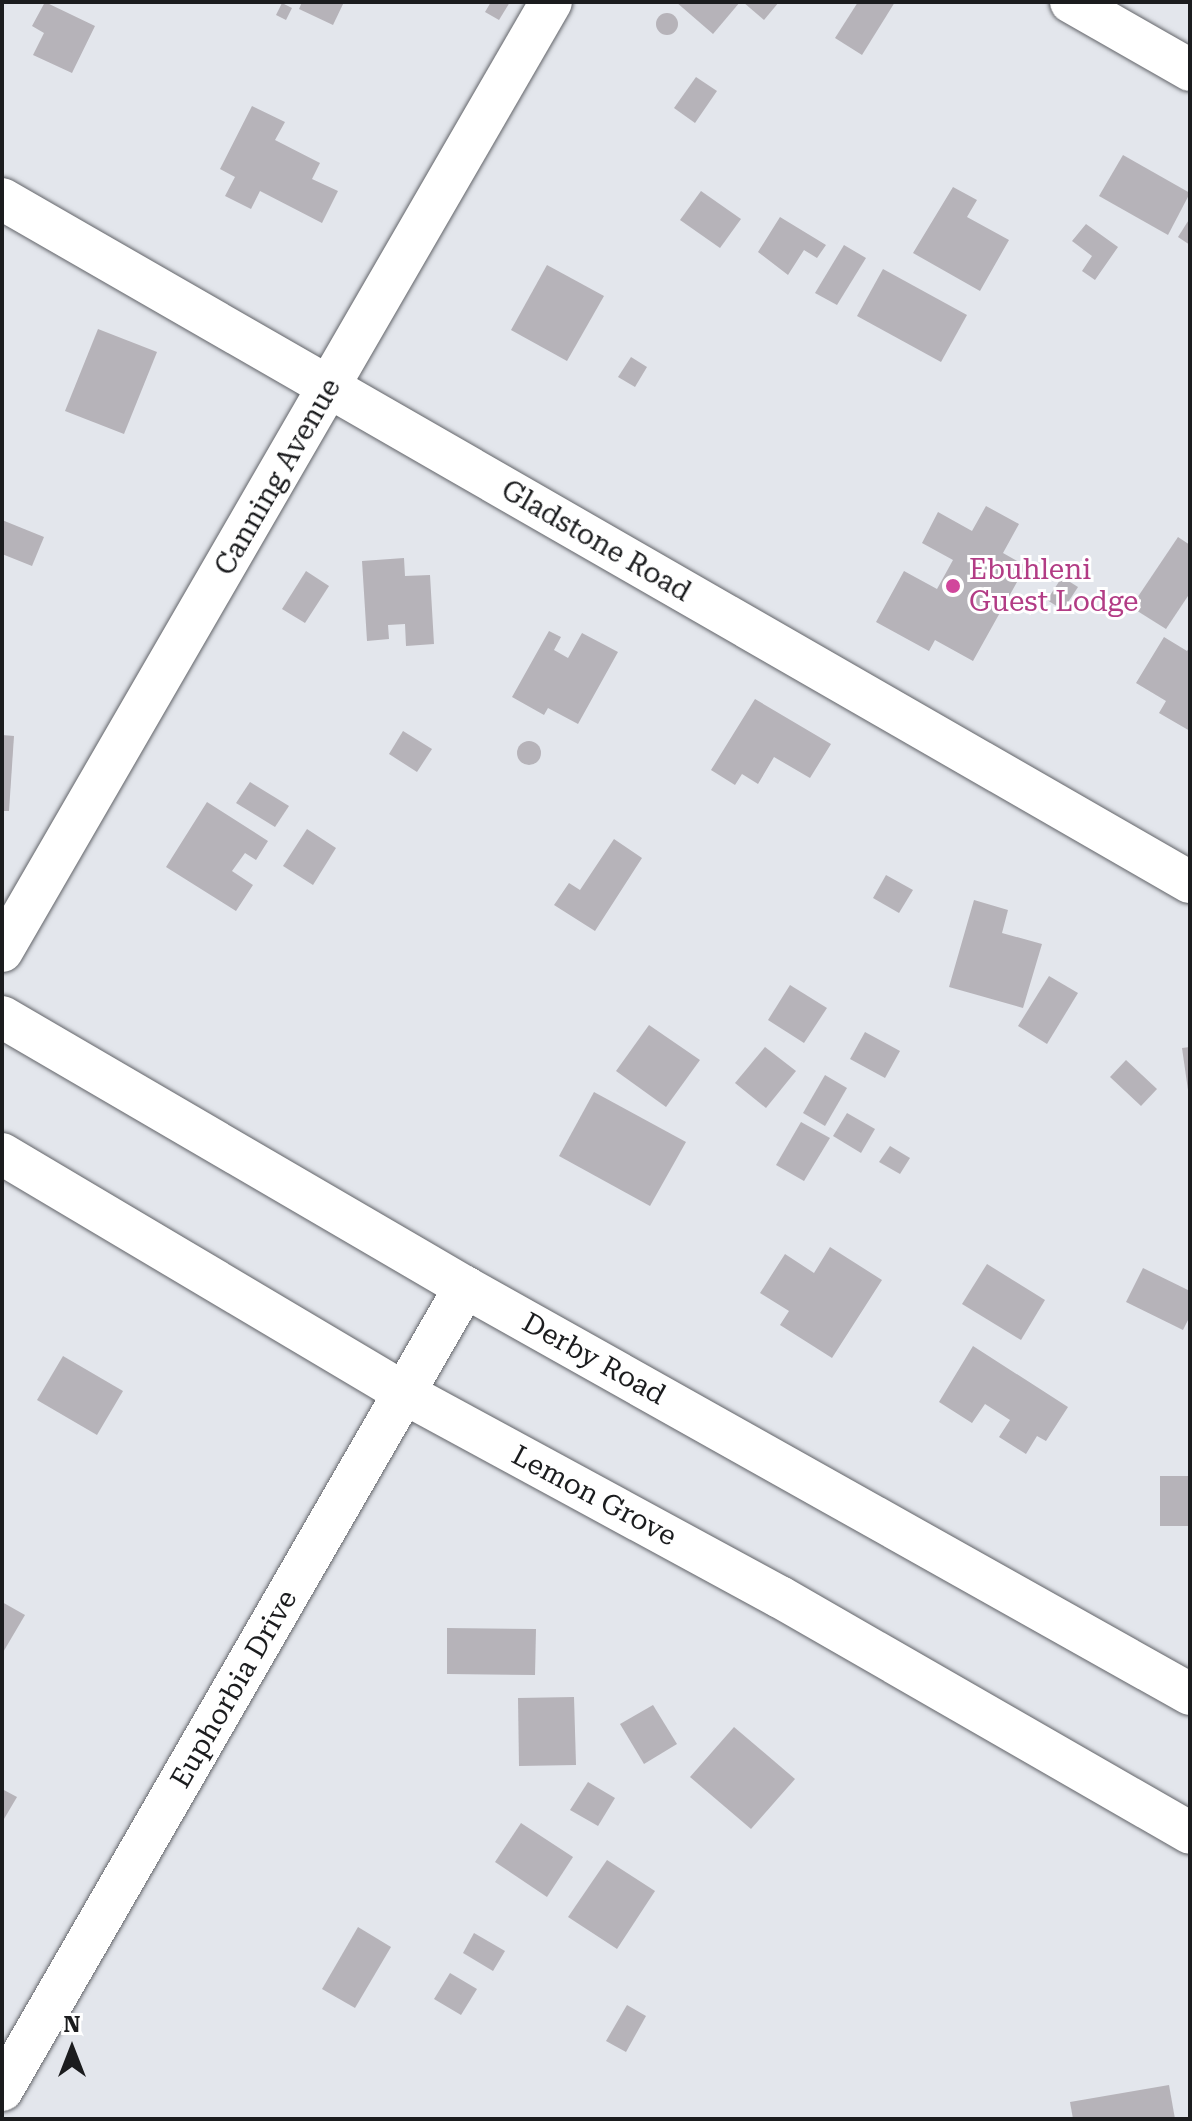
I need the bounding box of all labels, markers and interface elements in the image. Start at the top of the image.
street label: Canning Avenue [208,373,348,581]
street label: Gladstone Road [495,473,697,609]
place label: Ebuhleni Guest Lodge [969,553,1138,619]
marker: Ebuhleni Guest Lodge [944,577,962,595]
street label: Derby Road [517,1306,671,1412]
street label: Lemon Grove [506,1439,682,1553]
street label: Euphorbia Drive [164,1584,304,1794]
north arrow [32,2009,112,2089]
text: N [64,2012,80,2037]

